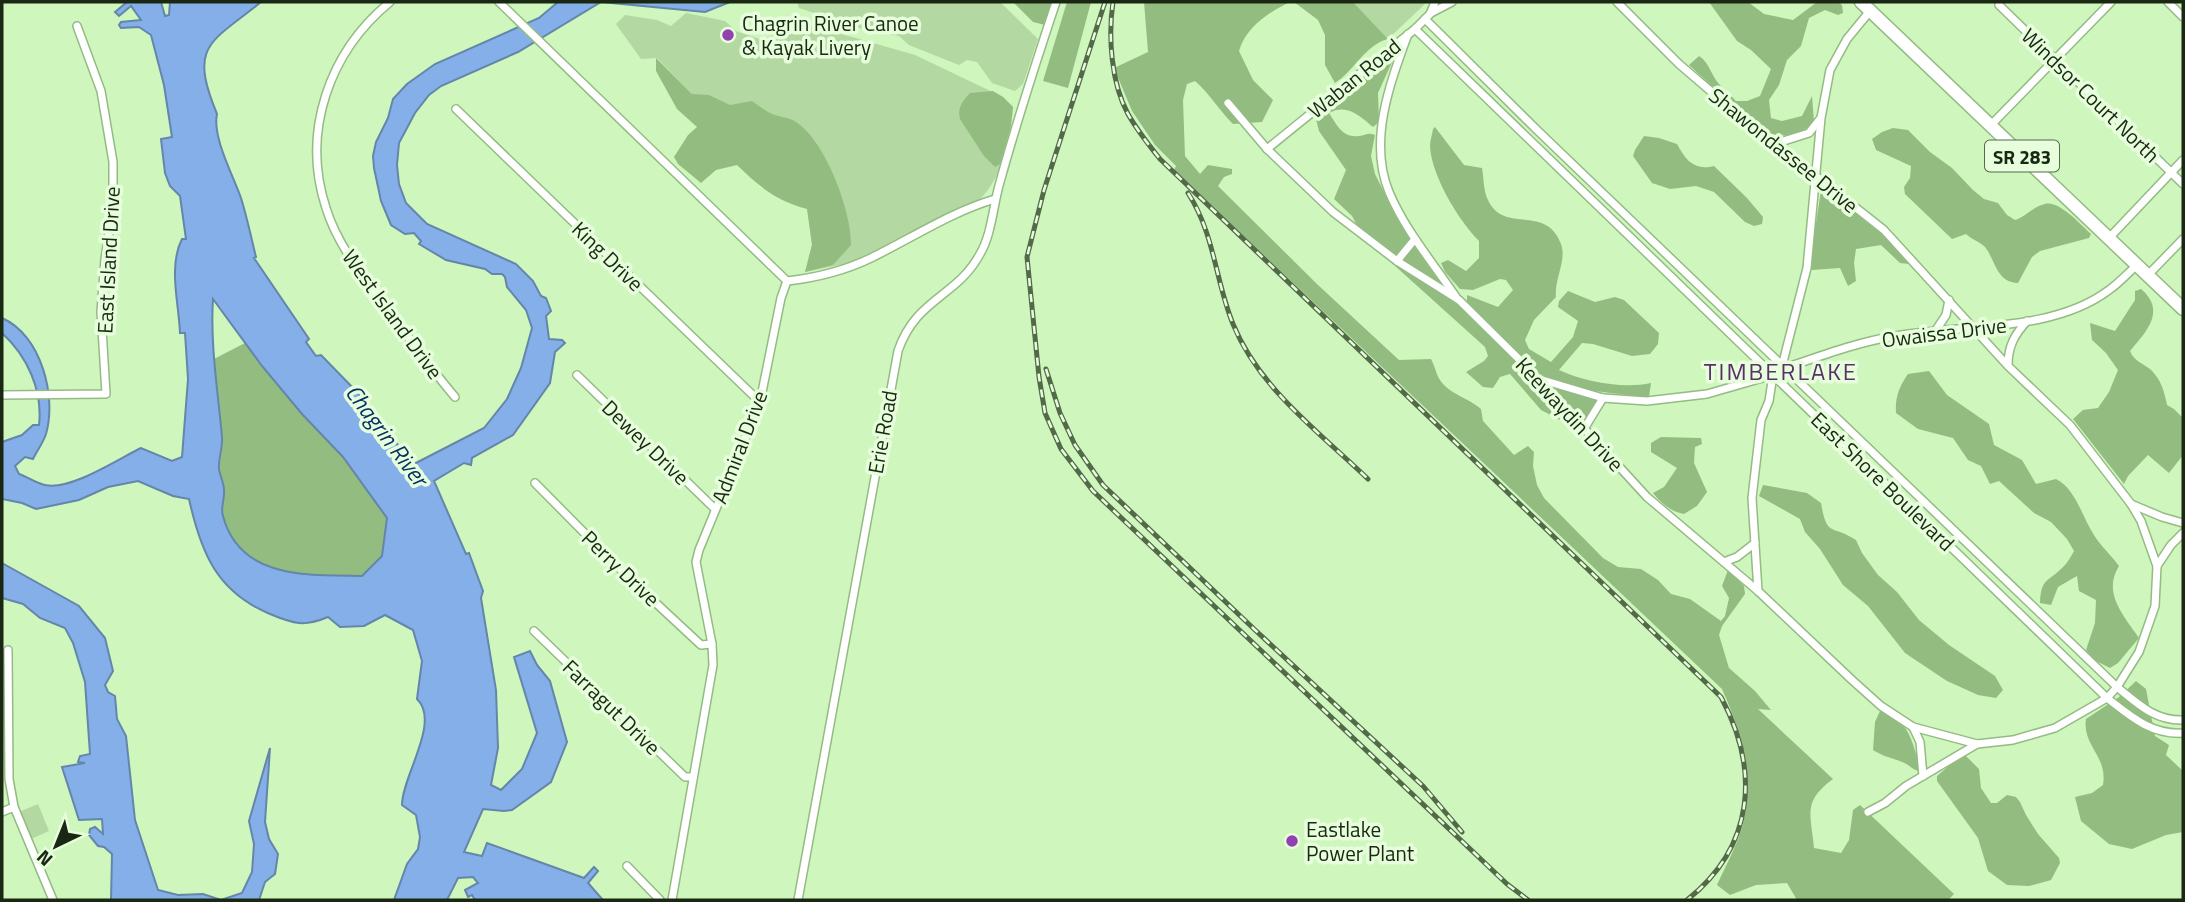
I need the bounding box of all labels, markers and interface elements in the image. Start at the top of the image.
place label: Chagrin River Canoe & Kayak Livery [742,7,919,63]
street label: Windsor Court North [2014,20,2168,170]
marker: Chagrin River Canoe & Kayak Livery [720,27,736,43]
street label: Waban Road [1301,30,1407,126]
street label: Shawondassee Drive [1702,80,1866,220]
road number: SR 283 [1985,140,2059,172]
street label: East Island Drive [88,186,128,334]
street label: King Drive [565,214,651,298]
street label: West Island Drive [335,242,451,386]
street label: Owaissa Drive [1880,308,2008,356]
street label: Keewaydin Drive [1508,349,1632,479]
district label: TIMBERLAKE [1704,353,1858,389]
water label: Chagrin River [337,377,439,495]
street label: Admiral Drive [703,386,775,508]
street label: Erie Road [859,388,905,476]
street label: Dewey Drive [595,392,697,492]
street label: East Shore Boulevard [1804,404,1962,558]
street label: Perry Drive [575,522,667,614]
street label: Farragut Drive [556,652,668,762]
north arrow [21,811,91,881]
place label: Eastlake Power Plant [1306,813,1415,869]
marker: Eastlake Power Plant [1284,833,1300,849]
text: N [29,844,59,874]

